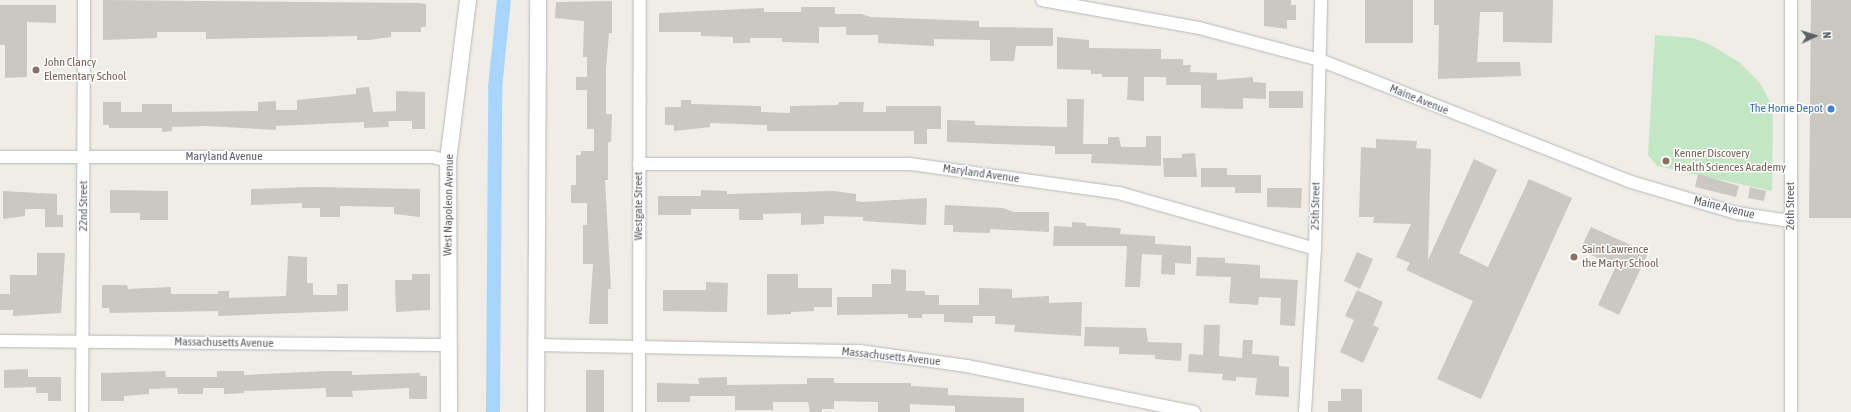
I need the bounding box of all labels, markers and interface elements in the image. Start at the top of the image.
north arrow [1795,16,1835,56]
text: N [1821,32,1833,39]
place label: John Clancy Elementary School [44,56,126,84]
marker: John Clancy Elementary School [31,65,41,75]
street label: Maine Avenue [1387,82,1451,118]
place label: The Home Depot [1750,102,1823,116]
marker: The Home Depot [1826,104,1836,114]
place label: Kenner Discovery Health Sciences Academy [1674,147,1786,175]
street label: Maryland Avenue [185,150,263,164]
street label: West Napoleon Avenue [441,154,457,256]
marker: Kenner Discovery Health Sciences Academy [1661,156,1671,166]
street label: Maryland Avenue [942,161,1020,187]
street label: Westgate Street [632,172,646,240]
street label: 22nd Street [77,181,91,231]
street label: 25th Street [1308,182,1324,230]
street label: 26th Street [1784,182,1798,230]
street label: Maine Avenue [1692,193,1756,223]
place label: Saint Lawrence the Martyr School [1582,243,1659,271]
marker: Saint Lawrence the Martyr School [1569,252,1579,262]
street label: Massachusetts Avenue [174,335,274,351]
street label: Massachusetts Avenue [841,345,941,369]

